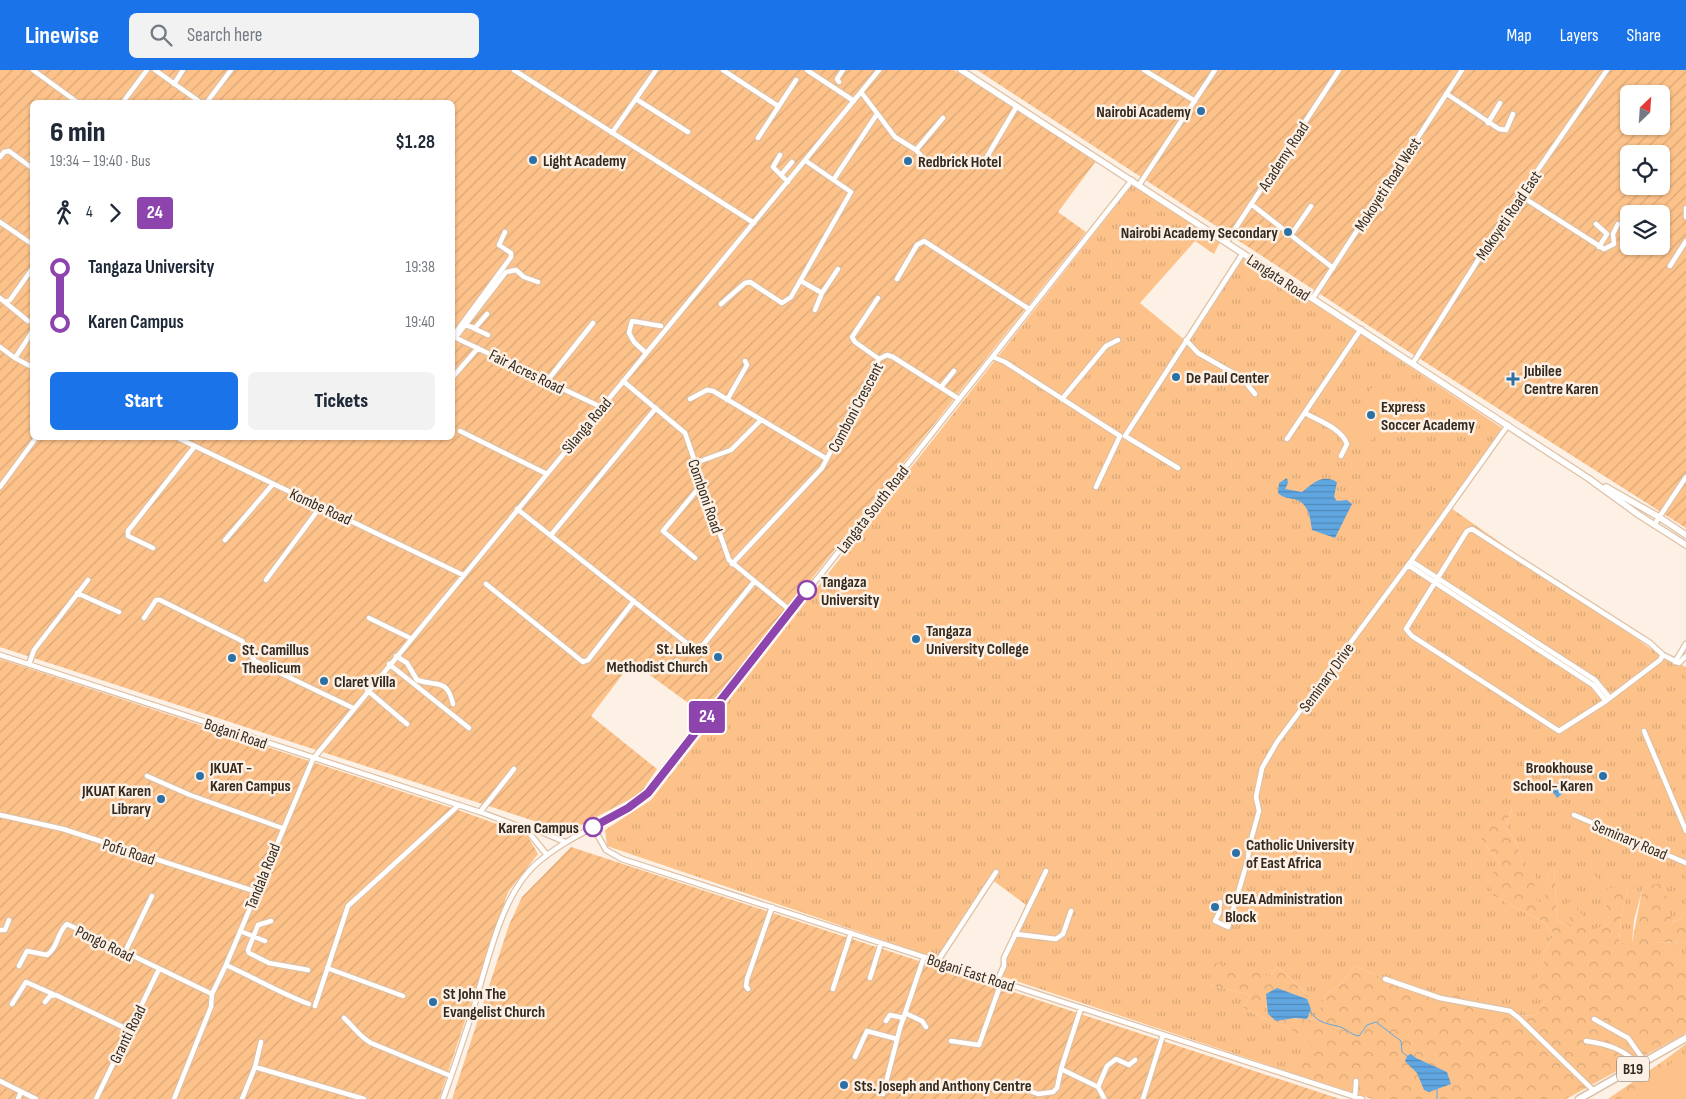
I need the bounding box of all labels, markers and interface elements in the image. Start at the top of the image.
search box [129,13,479,58]
text: Linewise [25,21,99,50]
icon: search [147,21,175,49]
text: Search here [187,24,263,47]
text: Map [1507,25,1532,46]
text: Layers [1560,25,1599,46]
text: Share [1627,25,1661,46]
north arrow [1620,85,1670,135]
map controls [1620,85,1670,255]
place label: Nairobi Academy [1096,103,1191,122]
marker: Nairobi Academy [1195,105,1207,117]
text: 6 min [50,116,105,149]
street label: Academy Road [1254,119,1314,196]
text: $1.28 [395,131,435,154]
street label: Mokoyeti Road West [1351,134,1426,235]
button: locate [1620,145,1670,195]
text: 19:34 – 19:40 · Bus [50,152,151,171]
place label: Light Academy [543,152,627,171]
place label: Redbrick Hotel [918,153,1001,172]
marker: Light Academy [527,154,539,166]
marker: Redbrick Hotel [902,155,914,167]
street label: Mokoyeti Road East [1472,167,1546,264]
icon: walk [50,199,78,227]
icon: forward [101,199,129,227]
text: 24 [147,202,163,223]
text: 4 [86,203,93,222]
button: layers [1620,205,1670,255]
place label: Nairobi Academy Secondary [1121,224,1278,243]
marker: Nairobi Academy Secondary [1282,226,1294,238]
street label: Langata Road [1243,251,1313,306]
text: Tangaza University [88,256,214,279]
text: 19:38 [406,258,435,277]
text: Karen Campus [88,311,184,334]
text: 19:40 [405,313,435,332]
street label: Fair Acres Road [486,346,567,399]
street label: Comboni Crescent [825,359,888,456]
place label: Jubilee Centre Karen [1523,362,1598,399]
place label: De Paul Center [1186,369,1269,388]
marker: De Paul Center [1170,371,1182,383]
button: Start [50,372,238,430]
button: Tickets [248,372,435,430]
marker: Jubilee Centre Karen [1506,372,1520,386]
street label: Silanga Road [558,394,616,458]
place label: Express Soccer Academy [1381,398,1475,435]
marker: Express Soccer Academy [1365,409,1377,421]
street label: Comboni Road [683,457,726,536]
street label: Langata South Road [833,462,913,557]
street label: Kombe Road [286,485,354,530]
place label: Tangaza University [821,573,880,610]
marker: Tangaza University [797,580,817,600]
place label: Tangaza University College [926,622,1029,659]
marker: Tangaza University College [910,633,922,645]
place label: St. Lukes Methodist Church [607,640,708,677]
street label: Seminary Drive [1296,640,1359,716]
place label: St. Camillus Theolicum [242,641,309,678]
marker: St. Lukes Methodist Church [712,651,724,663]
marker: St. Camillus Theolicum [226,652,238,664]
place label: Claret Villa [334,673,395,692]
marker: Claret Villa [318,675,330,687]
line badge: 24 [684,701,730,733]
text: 24 [699,706,715,727]
street label: Bogani Road [202,715,269,754]
place label: JKUAT - Karen Campus [209,759,291,796]
place label: Brookhouse School- Karen [1513,759,1593,796]
marker: JKUAT - Karen Campus [194,770,206,782]
marker: Brookhouse School- Karen [1597,770,1609,782]
place label: JKUAT Karen Library [81,782,151,819]
marker: JKUAT Karen Library [155,793,167,805]
street label: Seminary Road [1589,816,1670,865]
marker: Karen Campus [583,817,603,837]
place label: Karen Campus [498,819,579,838]
street label: Pofu Road [100,835,157,870]
place label: Catholic University of East Africa [1246,836,1355,873]
street label: Tandala Road [242,841,285,912]
marker: Catholic University of East Africa [1230,847,1242,859]
place label: CUEA Administration Block [1225,890,1343,927]
marker: CUEA Administration Block [1209,901,1221,913]
street label: Pongo Road [72,922,137,967]
street label: Bogani East Road [924,950,1017,996]
place label: St John The Evangelist Church [443,985,545,1022]
marker: St John The Evangelist Church [427,996,439,1008]
street label: Granti Road [106,1002,151,1067]
road number: B19 [1617,1056,1649,1082]
place label: Sts. Joseph and Anthony Centre [854,1077,1032,1096]
marker: Sts. Joseph and Anthony Centre [838,1079,850,1091]

